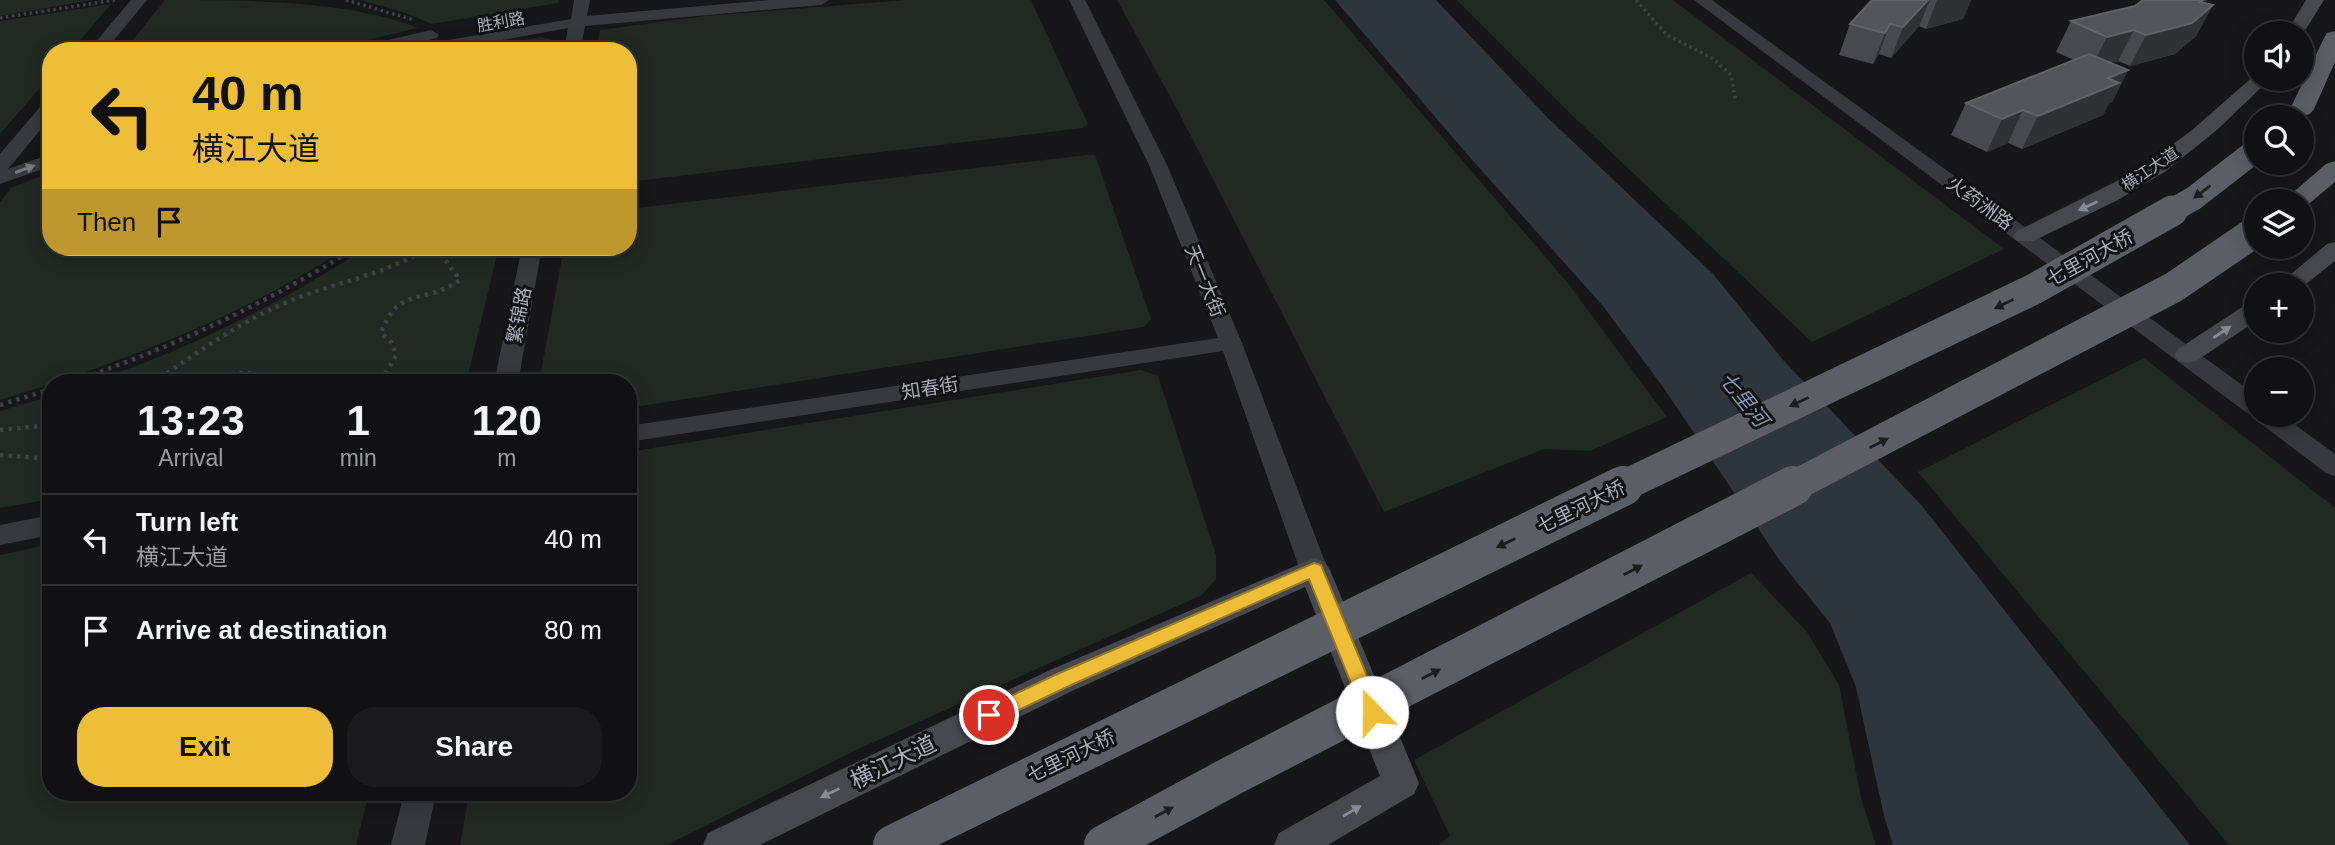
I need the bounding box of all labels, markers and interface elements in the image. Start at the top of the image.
street label: 胜利路 [476,9,526,35]
map controls [2244,21,2314,427]
button: sound [2244,21,2314,91]
text: 40 m [192,66,304,120]
icon: left [77,70,168,161]
button: search [2244,105,2314,175]
text: 横江大道 [192,131,320,167]
street label: 横江大道 [2119,144,2181,194]
one-way arrow [15,163,36,174]
street label: 火药洲路 [1943,172,2017,234]
one-way arrow [2193,184,2211,198]
button: layers [2244,189,2314,259]
one-way arrow [2078,200,2098,211]
icon: arrive [150,203,188,241]
text: Then [77,207,136,237]
street label: 七里河大桥 [2043,226,2137,290]
street label: 天一大街 [1181,242,1229,320]
button: + [2244,273,2314,343]
street label: 繁锦路 [503,285,535,345]
one-way arrow [1994,298,2014,309]
one-way arrow [2212,326,2231,339]
button: − [2244,357,2314,427]
water label: 七里河 [1715,367,1775,434]
street label: 知春街 [900,373,960,403]
text: 13:23 [137,397,245,444]
text: 1 [346,397,370,444]
text: 120 [472,397,542,444]
one-way arrow [1789,397,1809,408]
one-way arrow [1869,437,1889,448]
text: Arrival [158,445,223,471]
text: min [340,445,377,471]
text: m [497,445,516,471]
street label: 七里河大桥 [1534,477,1628,537]
text: Turn left [136,507,238,537]
icon: left [77,521,115,559]
text: 40 m [544,524,602,554]
one-way arrow [1496,537,1516,549]
text: 横江大道 [136,544,228,570]
one-way arrow [1623,564,1643,575]
icon: arrive [77,612,115,650]
text: Arrive at destination [136,615,387,645]
text: 80 m [544,615,602,645]
one-way arrow [1421,668,1441,679]
position arrow [1335,675,1409,749]
pin [959,685,1019,745]
icon: arrive [970,696,1008,734]
button: Exit [77,707,333,787]
button: Share [347,707,602,787]
street label: 七里河大桥 [1024,726,1118,786]
street label: 横江大道 [846,730,940,794]
one-way arrow [820,787,840,799]
one-way arrow [1342,805,1362,817]
one-way arrow [1154,807,1174,818]

